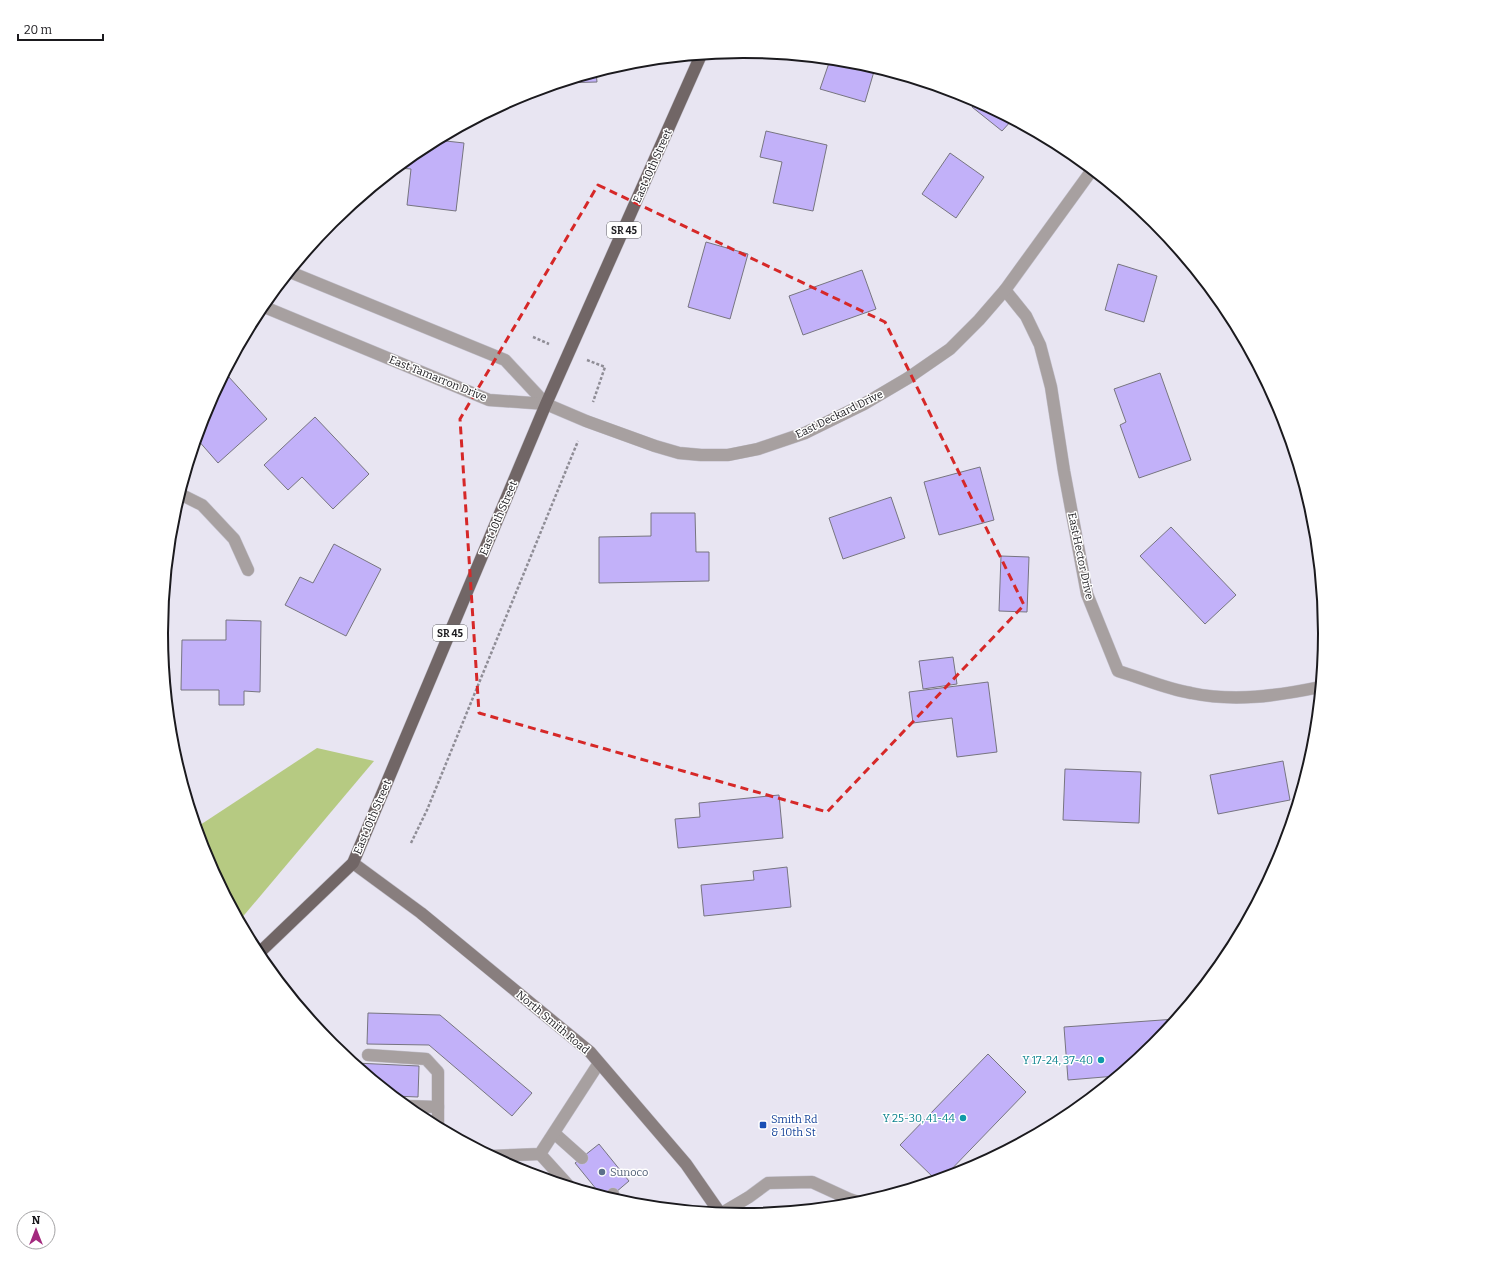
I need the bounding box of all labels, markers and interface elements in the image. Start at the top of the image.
scale bar [18,16,103,42]
text: 20 m [24,23,53,37]
street label: East 10th Street [630,127,675,205]
road number: SR 45 [607,222,641,238]
street label: East Tamarron Drive [387,353,489,404]
street label: East Deckard Drive [793,388,885,441]
street label: East 10th Street [477,479,520,557]
street label: East Hector Drive [1065,511,1096,601]
road number: SR 45 [433,625,467,641]
street label: East 10th Street [351,778,394,856]
street label: North Smith Road [513,988,592,1057]
place label: Y 17-24, 37-40 [1022,1054,1093,1067]
marker: Y 17-24, 37-40 [1096,1055,1106,1065]
place label: Y 25-30, 41-44 [883,1112,956,1125]
place label: Smith Rd & 10th St [771,1113,818,1139]
marker: Y 25-30, 41-44 [958,1113,968,1123]
marker: Smith Rd & 10th St [758,1120,768,1130]
place label: Sunoco [610,1166,648,1179]
marker: Sunoco [597,1167,607,1177]
north arrow [16,1210,56,1250]
text: N [32,1214,41,1227]

